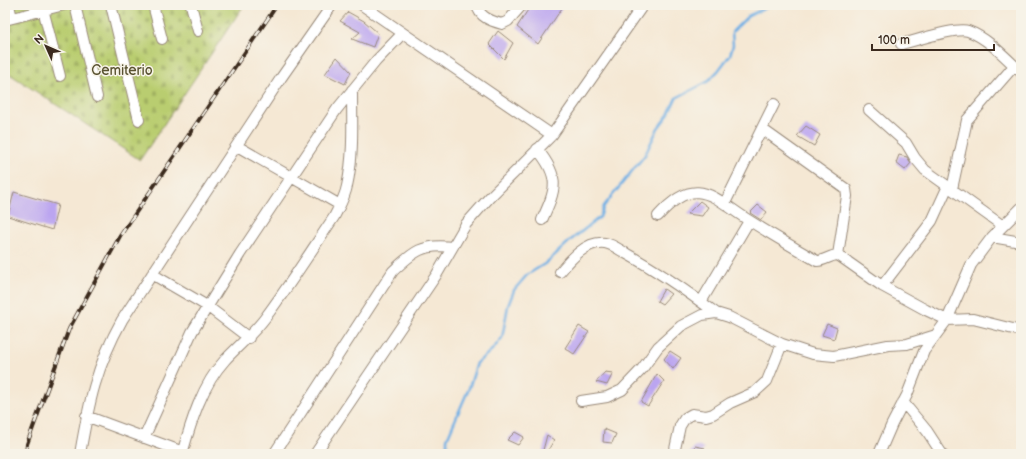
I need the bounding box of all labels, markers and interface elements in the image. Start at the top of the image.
north arrow [26,26,66,66]
scale bar [872,26,994,52]
text: N [32,32,47,47]
text: 100 m [878,33,910,48]
park label: Cemiterio [91,62,153,79]

